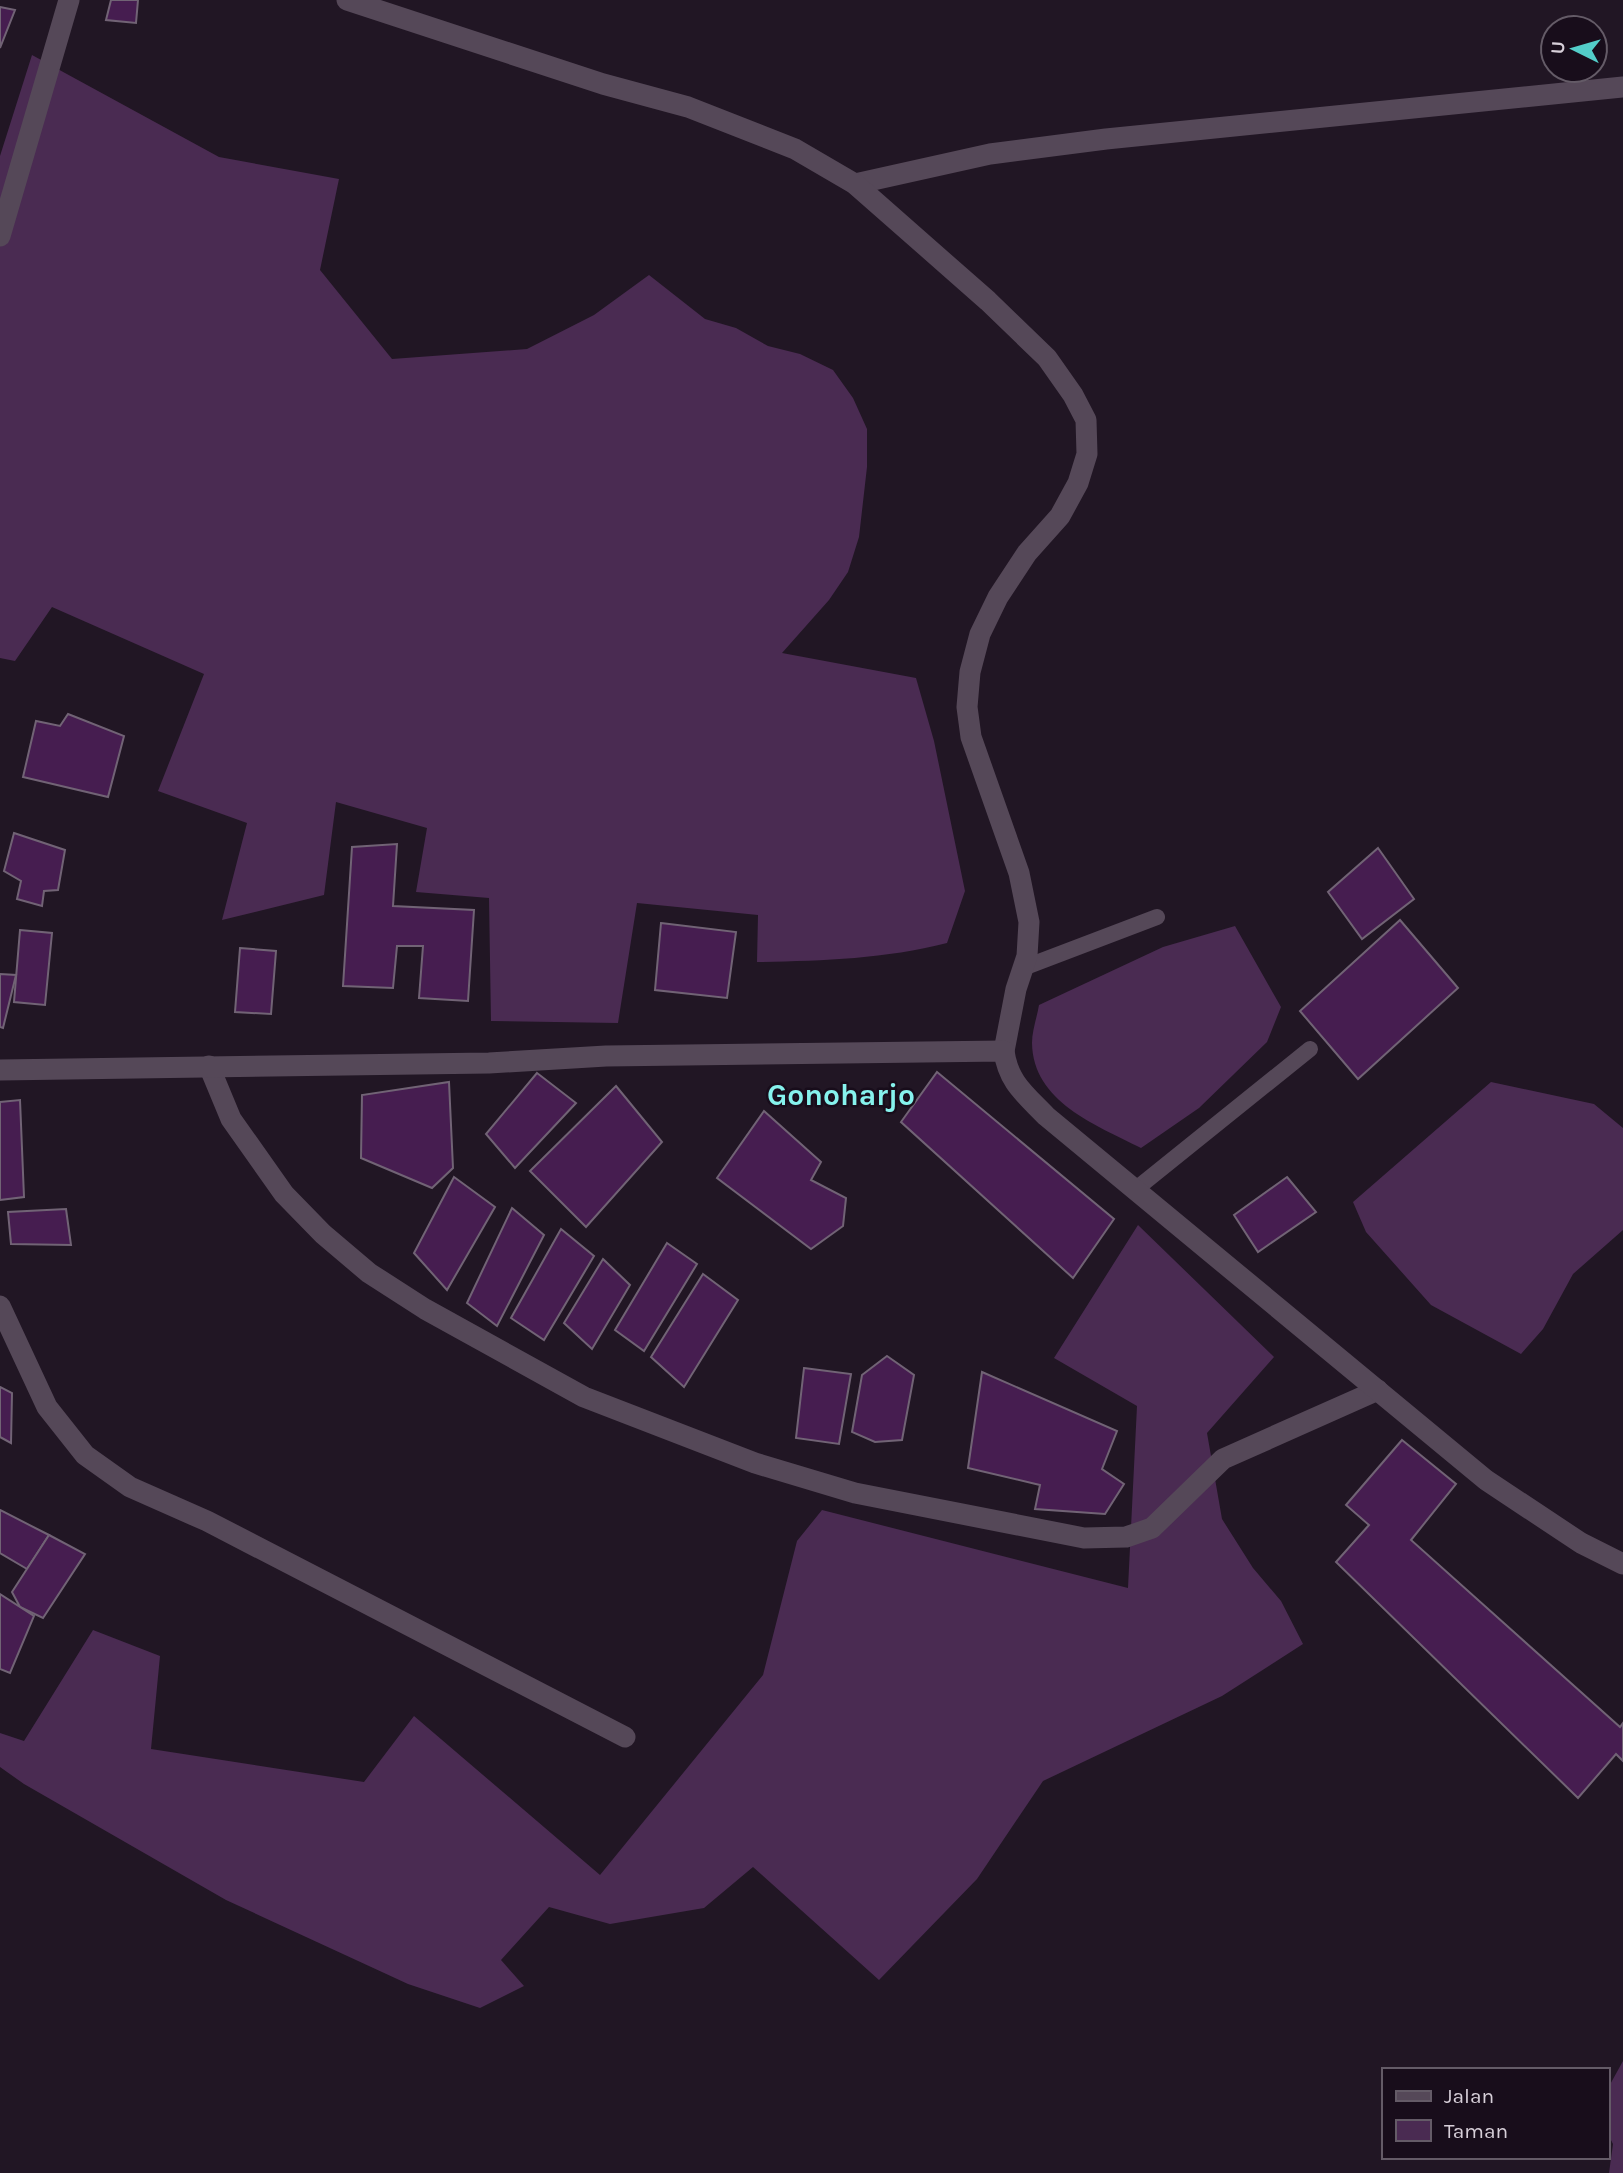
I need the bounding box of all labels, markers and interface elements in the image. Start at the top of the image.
north arrow [1539,14,1609,84]
text: U [1547,40,1570,55]
district label: Gonoharjo [767,1077,915,1113]
legend [1382,2068,1609,2159]
text: Jalan [1444,2084,1494,2108]
text: Taman [1444,2119,1508,2143]

